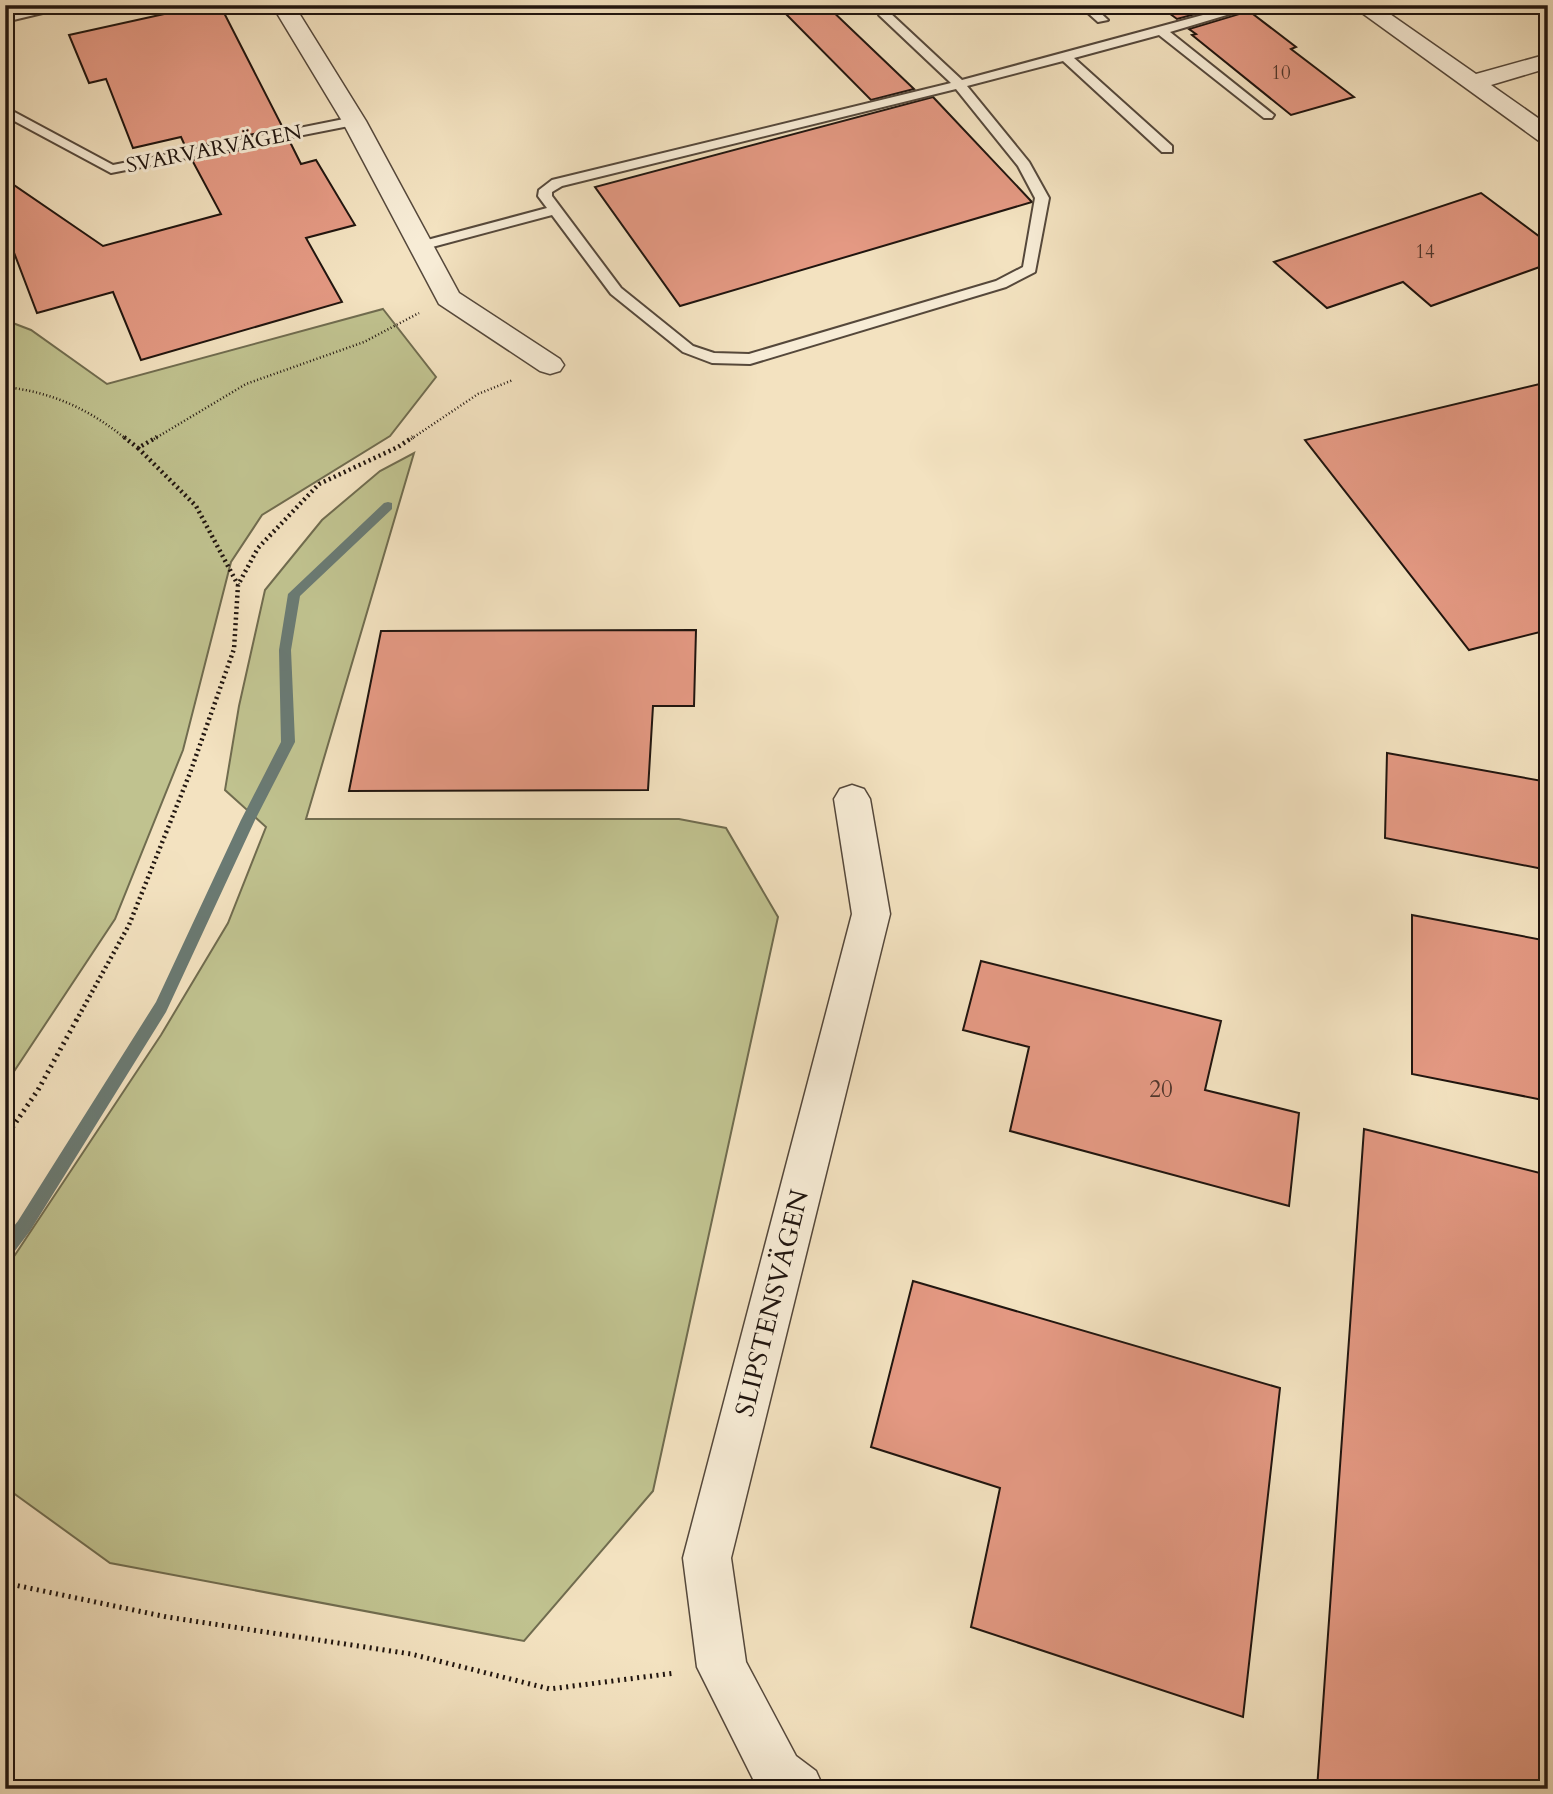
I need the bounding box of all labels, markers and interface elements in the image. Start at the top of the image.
house number: 10 [1271,60,1291,86]
street label: SVARVARVÄGEN [124,118,304,180]
house number: 14 [1415,239,1435,265]
house number: 20 [1149,1074,1173,1105]
street label: SLIPSTENSVÄGEN [727,1186,817,1420]

